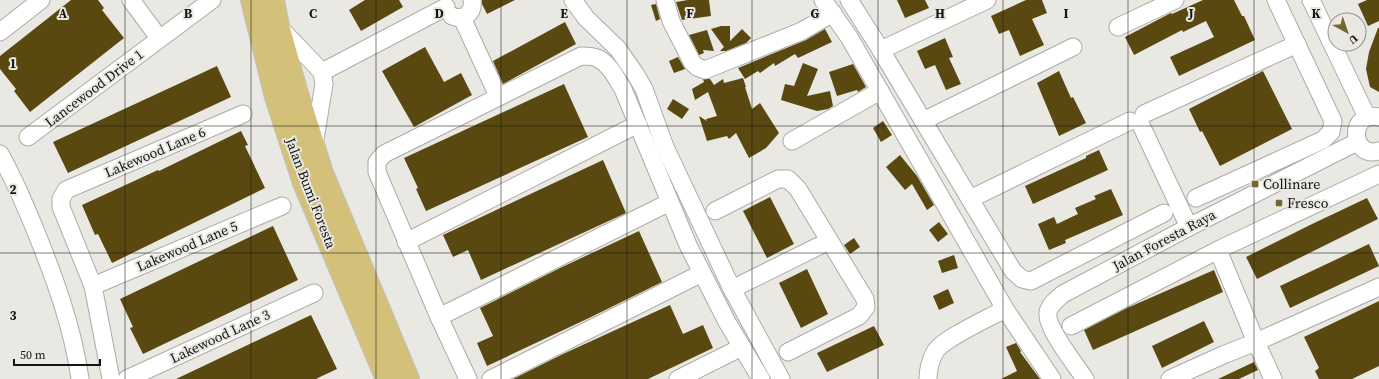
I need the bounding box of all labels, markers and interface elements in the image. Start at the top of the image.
text: A [59,5,68,22]
text: B [184,5,193,22]
text: C [309,5,317,22]
text: D [434,5,444,22]
text: E [560,5,568,22]
text: F [686,5,694,22]
text: G [811,5,820,22]
text: H [935,5,945,22]
text: I [1063,5,1069,22]
text: J [1187,5,1194,22]
text: K [1311,5,1321,22]
north arrow [1327,12,1367,52]
text: U [1345,31,1361,48]
street label: Lancewood Drive 1 [41,44,147,132]
text: 1 [9,55,17,72]
street label: Lakewood Lane 6 [101,122,209,182]
street label: Jalan Bumi Foresta [280,134,342,252]
place label: Collinare [1263,174,1320,194]
marker: Collinare [1250,179,1260,189]
text: 2 [9,181,17,198]
place label: Fresco [1287,193,1329,213]
marker: Fresco [1274,198,1284,208]
street label: Jalan Foresta Raya [1108,204,1220,276]
street label: Lakewood Lane 5 [133,216,241,276]
street label: Lakewood Lane 3 [167,304,273,368]
text: 3 [9,307,17,324]
scale bar [14,341,100,367]
text: 50 m [20,347,46,363]

